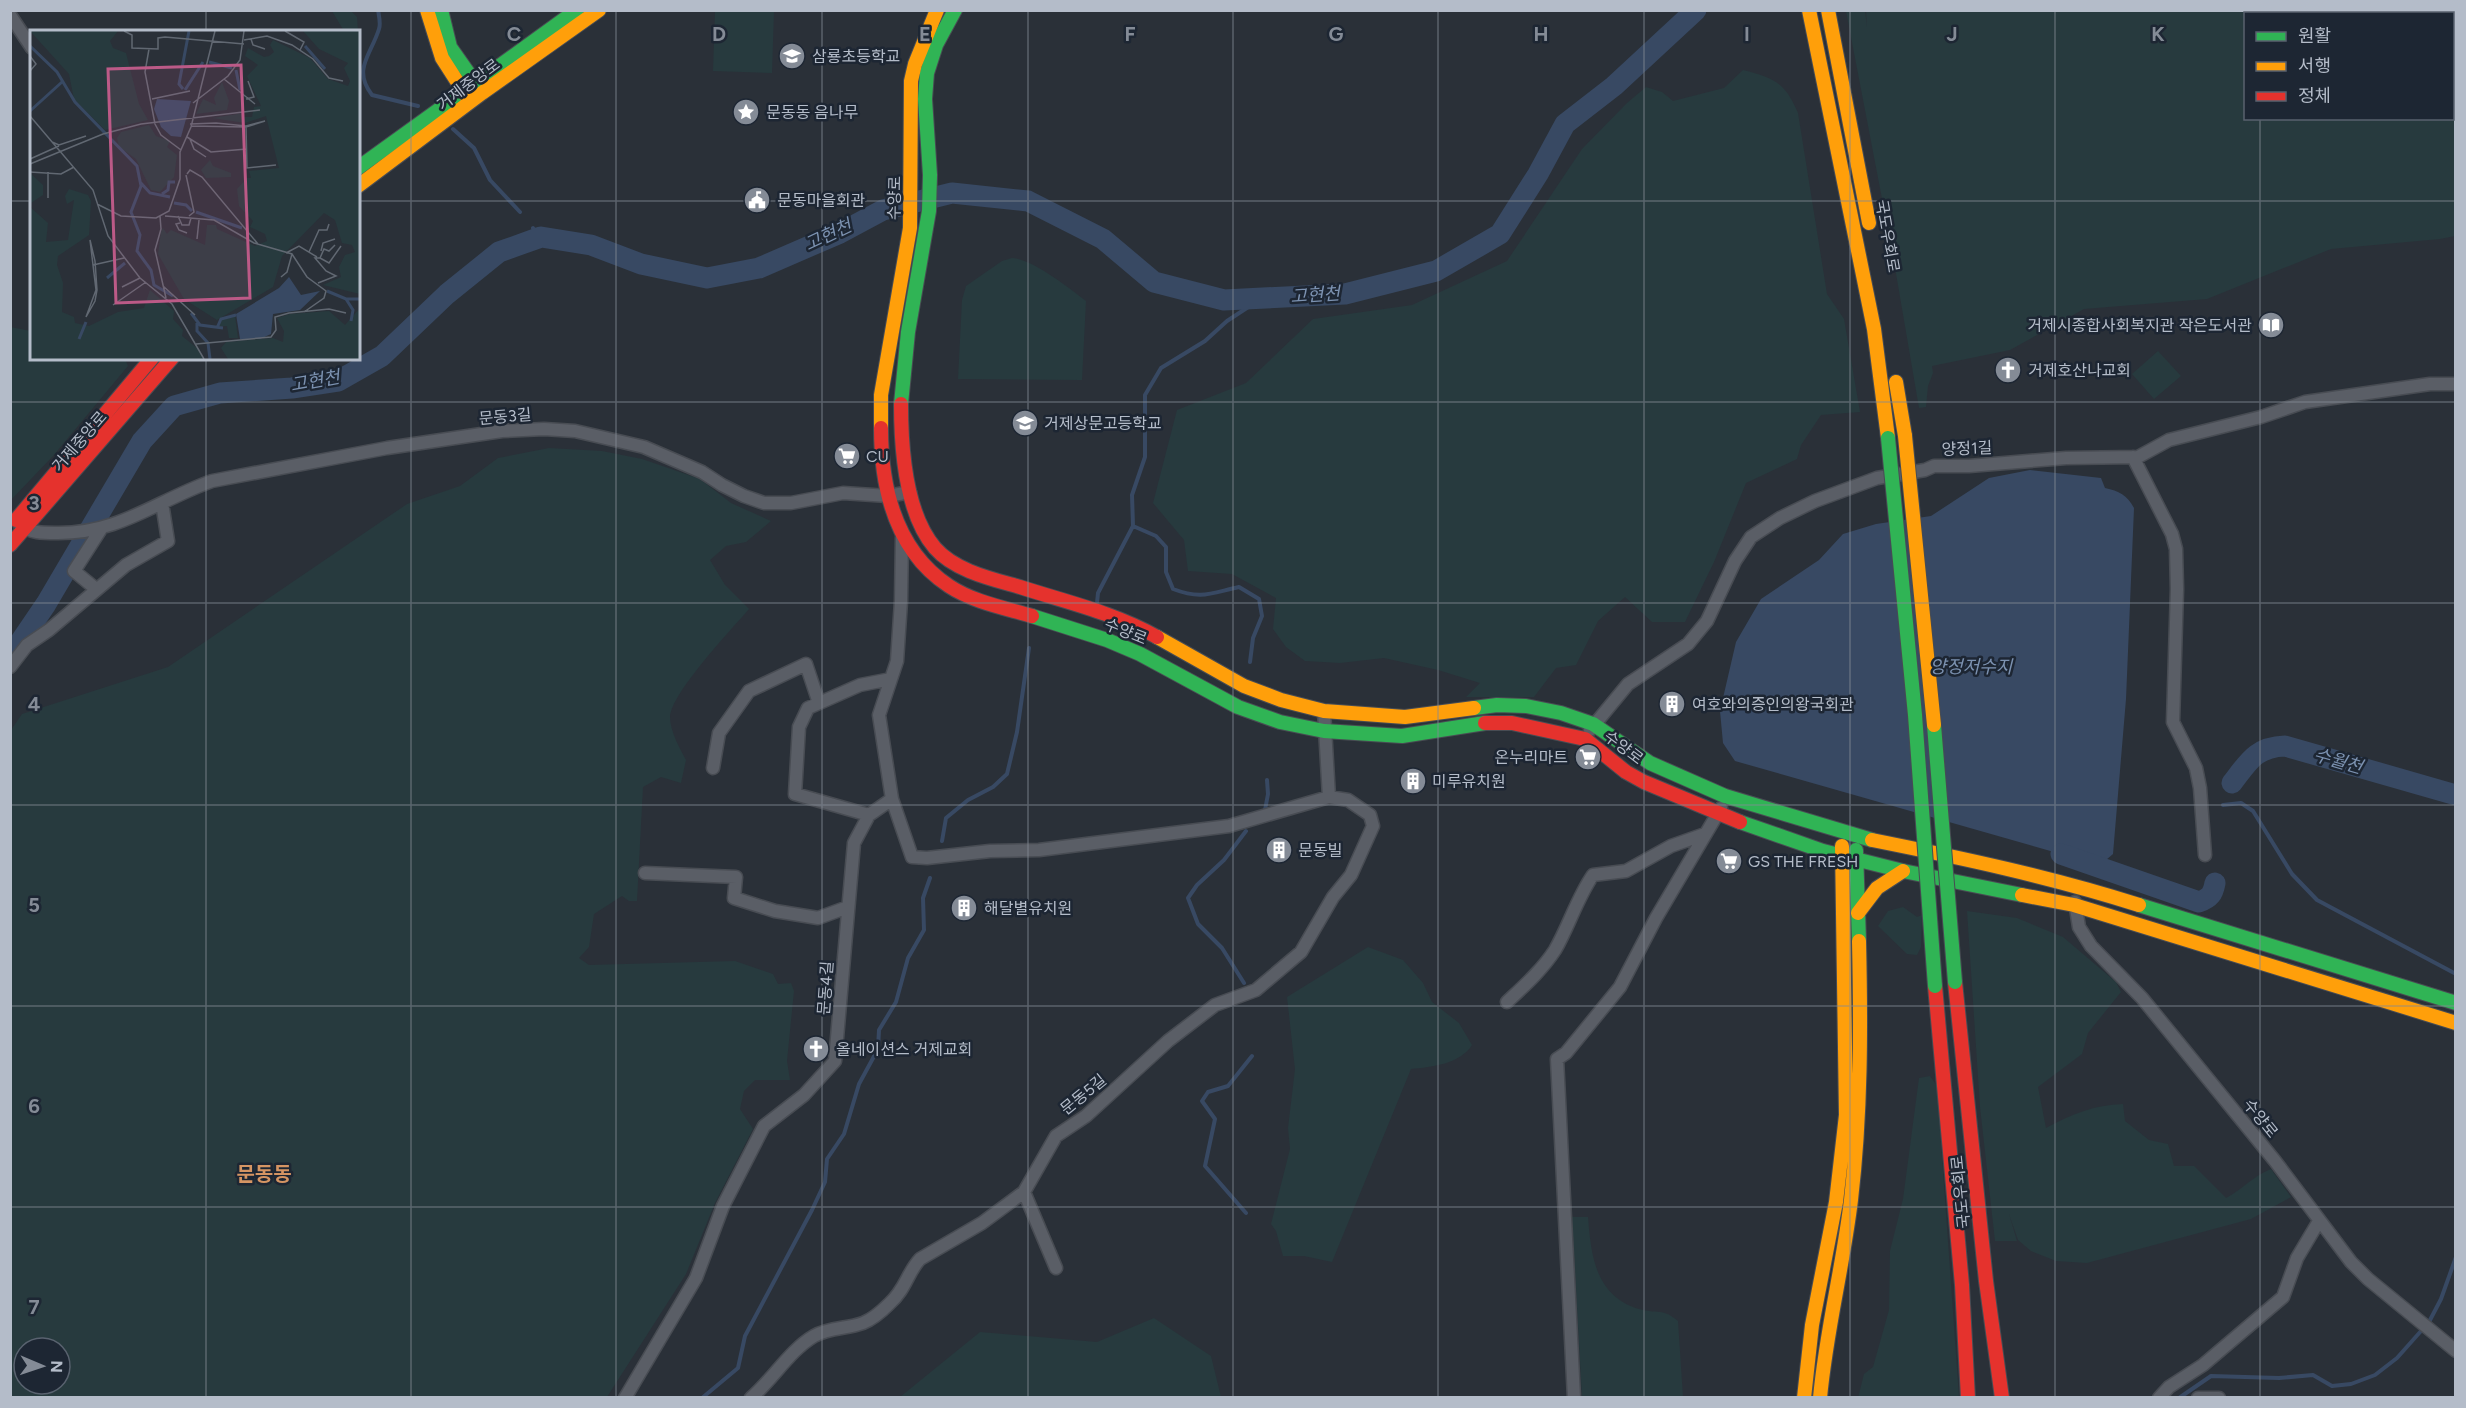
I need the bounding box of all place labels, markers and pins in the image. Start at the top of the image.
school or university icon: 삼룡초등학교 [777,41,807,71]
place label: 삼룡초등학교 [812,47,900,66]
place icon: 문동동 음나무 [731,97,761,127]
place label: 문동동 음나무 [766,103,859,122]
public building icon: 문동마을회관 [742,185,772,215]
place label: 문동마을회관 [777,191,866,210]
library icon: 거제시종합사회복지관 작은도서관 [2256,310,2286,340]
place label: 거제시종합사회복지관 작은도서관 [2027,316,2252,335]
church icon: 거제호산나교회 [1993,355,2023,385]
place label: 거제호산나교회 [2028,361,2131,380]
school or university icon: 거제상문고등학교 [1010,408,1040,438]
place label: 거제상문고등학교 [1044,414,1162,433]
supermarket icon: CU [832,441,862,471]
place label: CU [866,447,889,466]
building icon: 여호와의증인의왕국회관 [1657,689,1687,719]
place label: 여호와의증인의왕국회관 [1692,695,1854,714]
supermarket icon: 온누리마트 [1573,742,1603,772]
place label: 온누리마트 [1494,748,1568,767]
building icon: 미루유치원 [1398,766,1428,796]
place label: 미루유치원 [1432,772,1506,791]
building icon: 문동빌 [1264,835,1294,865]
place label: 문동빌 [1298,841,1342,860]
supermarket icon: GS THE FRESH [1714,846,1744,876]
place label: GS THE FRESH [1748,852,1858,871]
building icon: 해달별유치원 [949,893,979,923]
place label: 해달별유치원 [984,899,1072,918]
church icon: 올네이션스 거제교회 [801,1034,831,1064]
place label: 올네이션스 거제교회 [836,1040,972,1059]

